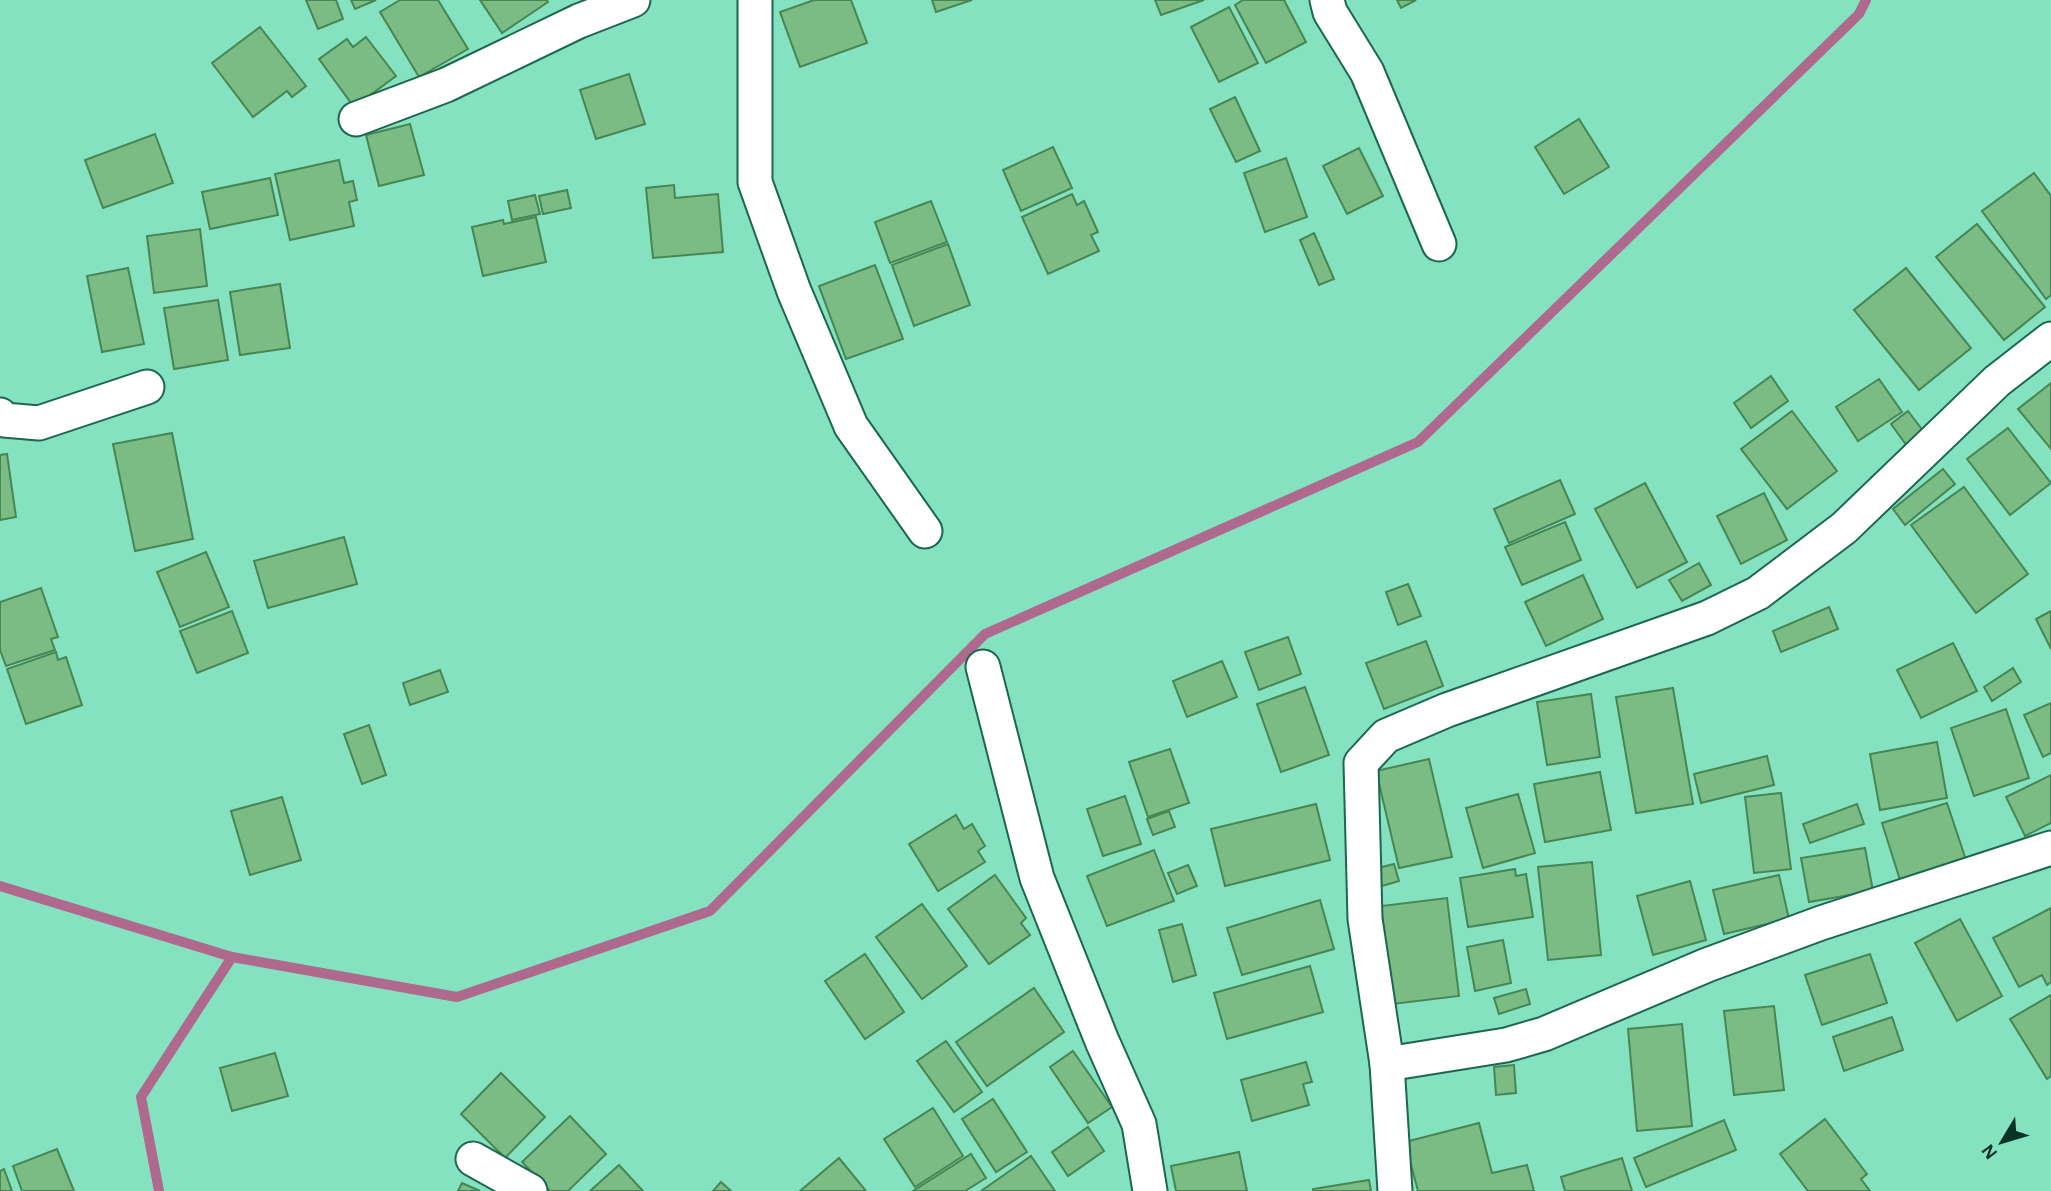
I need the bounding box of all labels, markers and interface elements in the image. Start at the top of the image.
north arrow [1967,1107,2037,1177]
text: N [1978,1140,2001,1163]

